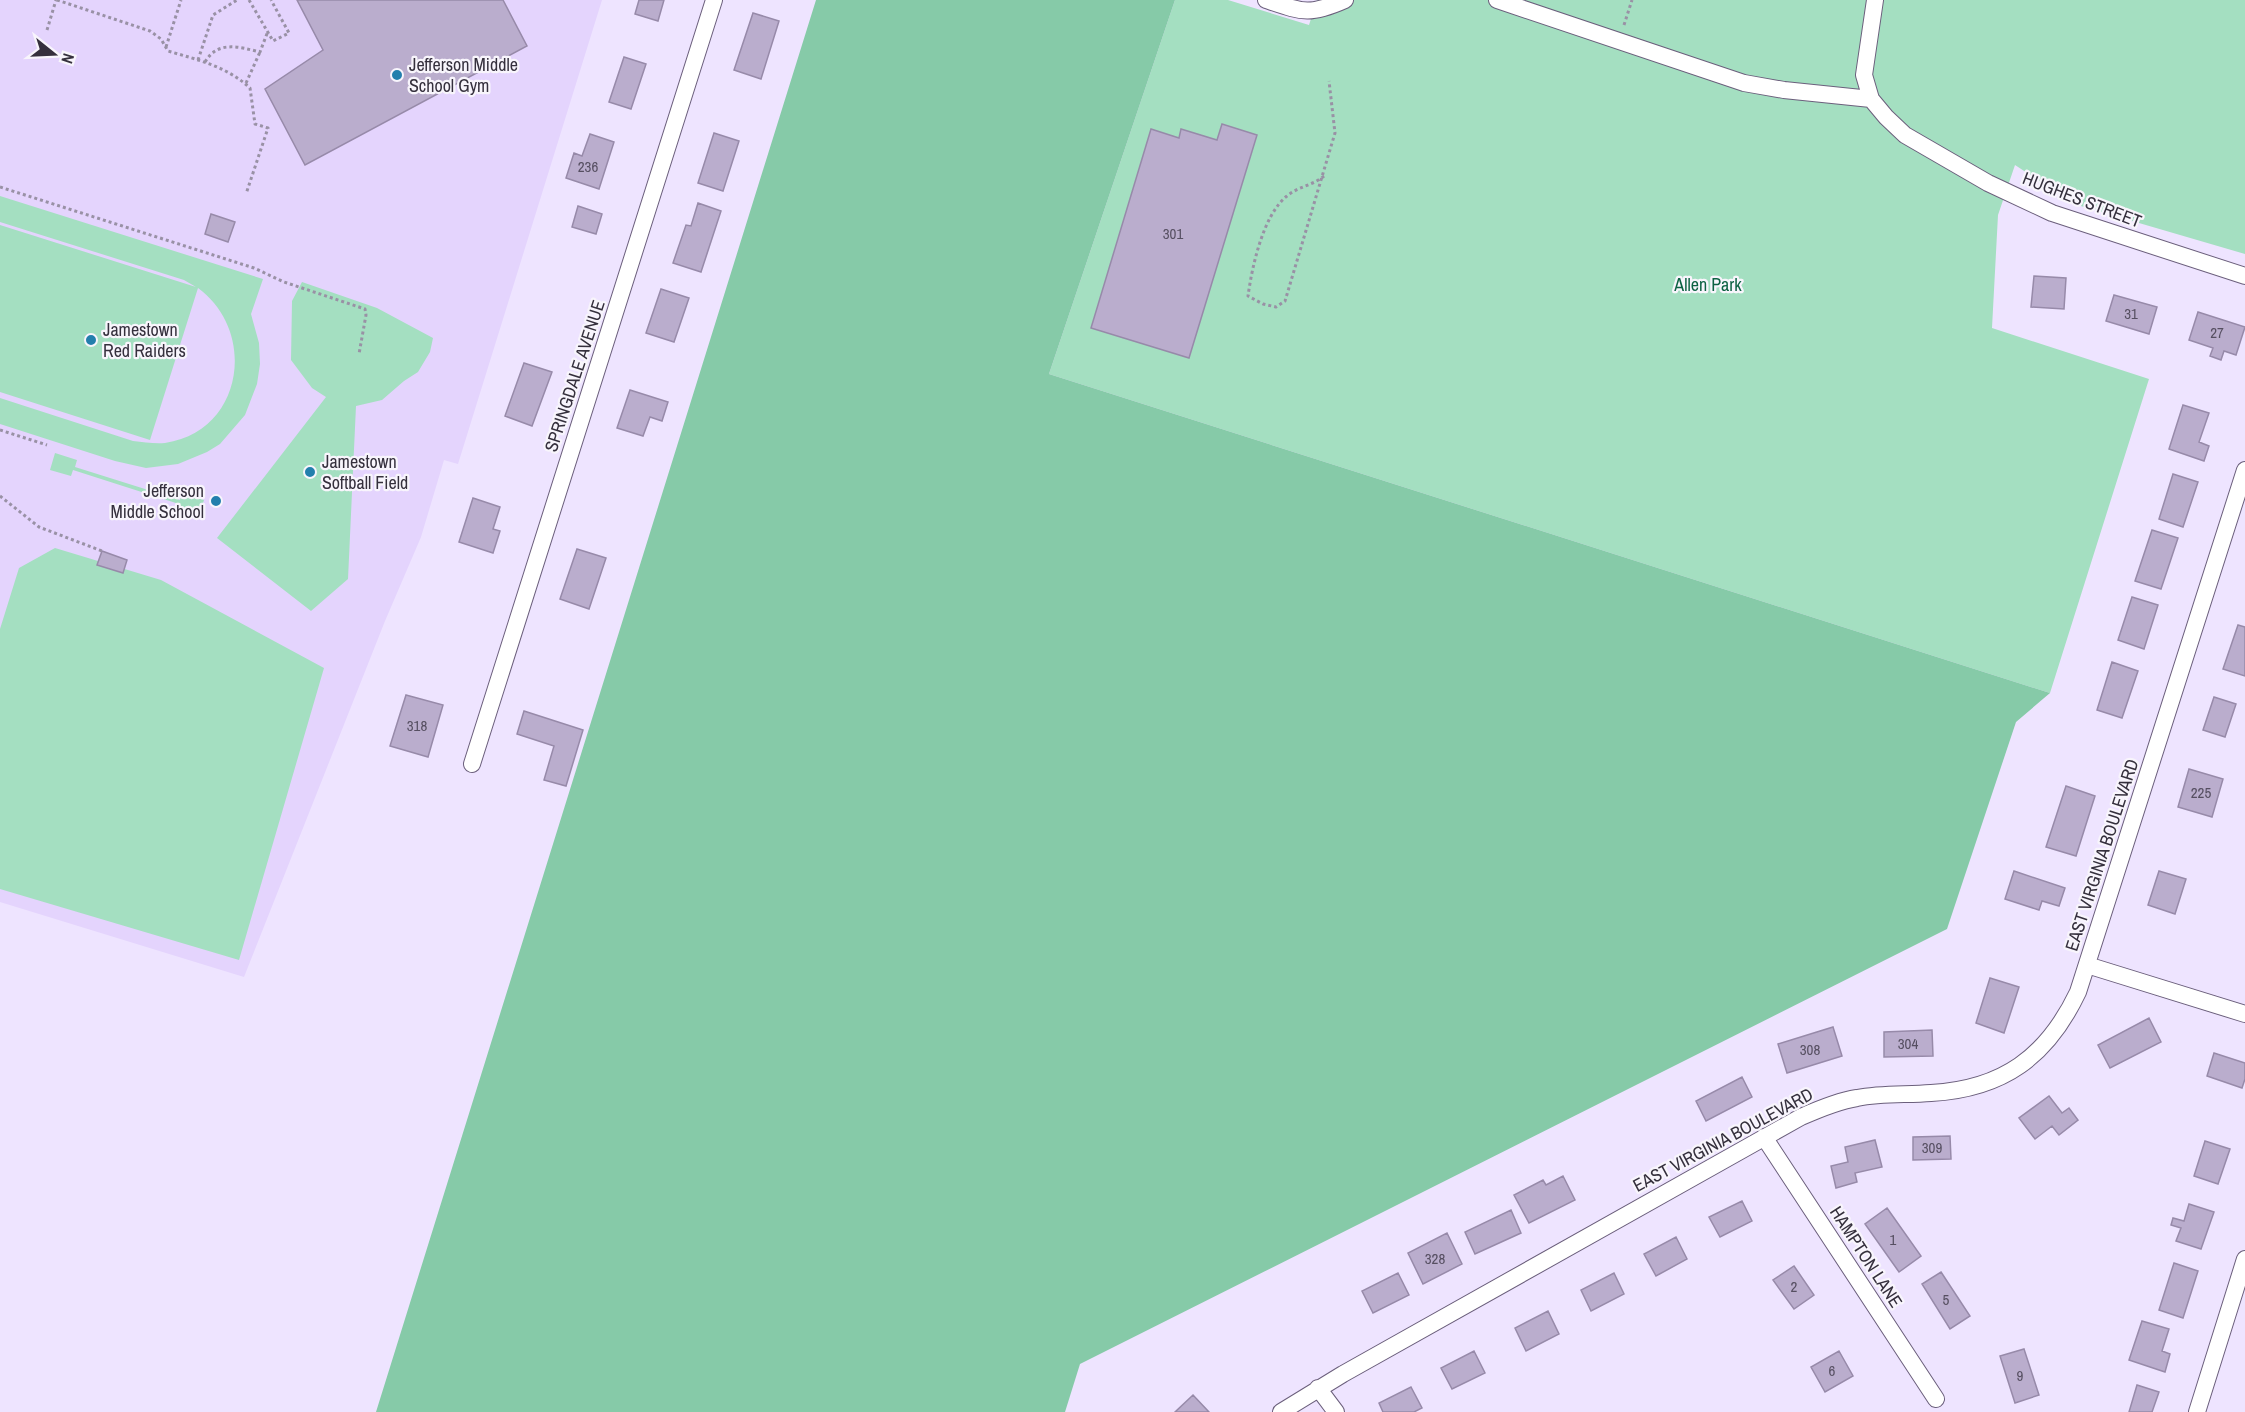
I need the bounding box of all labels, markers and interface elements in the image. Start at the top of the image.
north arrow [24,24,84,84]
text: N [56,51,80,67]
place label: Jefferson Middle School Gym [409,52,518,98]
marker: Jefferson Middle School Gym [390,68,404,82]
house number: 236 [578,156,598,177]
street label: HUGHES STREET [2019,165,2145,234]
house number: 301 [1163,223,1183,244]
park label: Allen Park [1673,272,1742,297]
street label: SPRINGDALE AVENUE [538,297,611,455]
house number: 31 [2124,303,2138,324]
place label: Jamestown Red Raiders [103,317,186,363]
house number: 27 [2210,322,2224,343]
marker: Jamestown Red Raiders [84,333,98,347]
place label: Jamestown Softball Field [322,449,408,495]
marker: Jamestown Softball Field [303,465,317,479]
place label: Jefferson Middle School [110,478,204,524]
marker: Jefferson Middle School [209,494,223,508]
house number: 318 [407,715,427,736]
street label: EAST VIRGINIA BOULEVARD [2059,756,2144,954]
house number: 225 [2191,782,2211,803]
house number: 304 [1898,1033,1918,1054]
house number: 308 [1800,1039,1820,1060]
street label: EAST VIRGINIA BOULEVARD [1628,1081,1817,1198]
house number: 309 [1922,1137,1942,1158]
street label: HAMPTON LANE [1824,1201,1909,1312]
house number: 1 [1890,1229,1897,1250]
house number: 328 [1425,1248,1445,1269]
house number: 2 [1791,1276,1798,1297]
house number: 5 [1943,1289,1950,1310]
house number: 6 [1829,1360,1836,1381]
house number: 9 [2017,1365,2024,1386]

